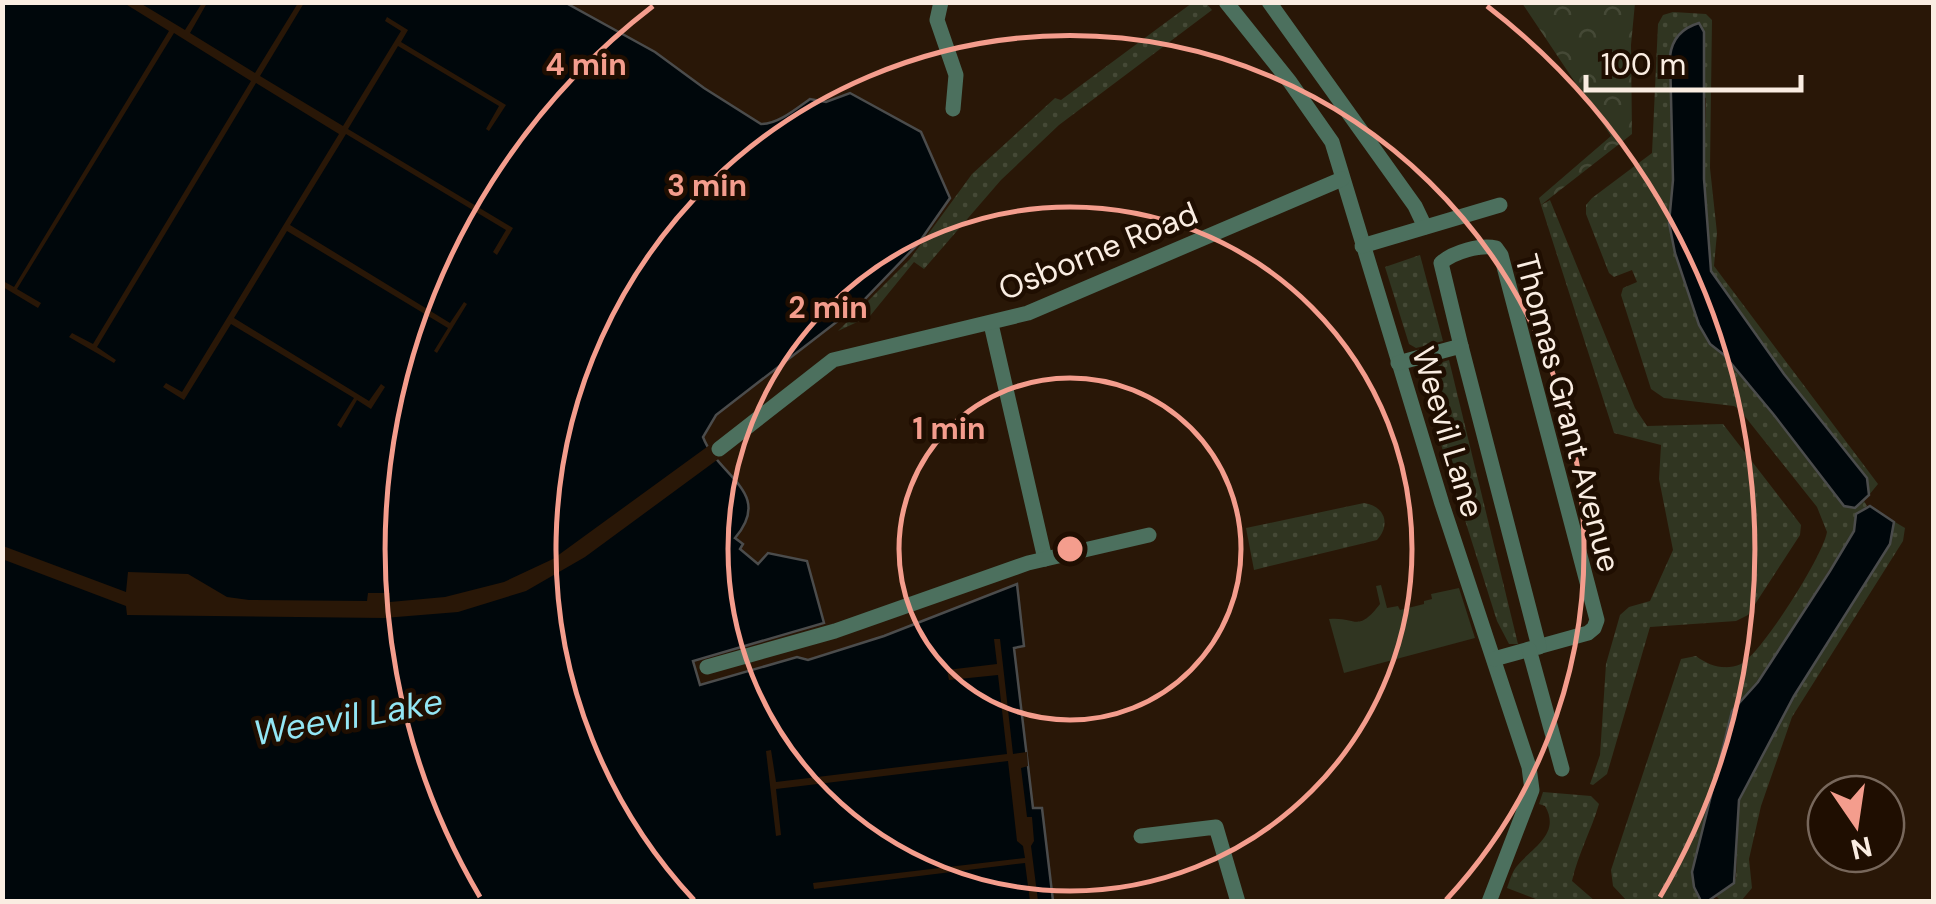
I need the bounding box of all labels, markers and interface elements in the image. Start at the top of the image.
scale bar [1586,30,1801,92]
text: 4 min [545,45,627,84]
text: 100 m [1601,45,1686,84]
text: 3 min [667,166,747,205]
street label: Osborne Road [992,192,1204,310]
street label: Thomas Grant Avenue [1505,249,1631,577]
text: 2 min [788,288,868,327]
street label: Weevil Lane [1402,342,1494,522]
text: 1 min [913,409,985,448]
centre of rings [1052,531,1088,567]
water label: Weevil Lake [250,678,446,756]
north arrow [1806,774,1906,874]
text: N [1847,828,1876,868]

